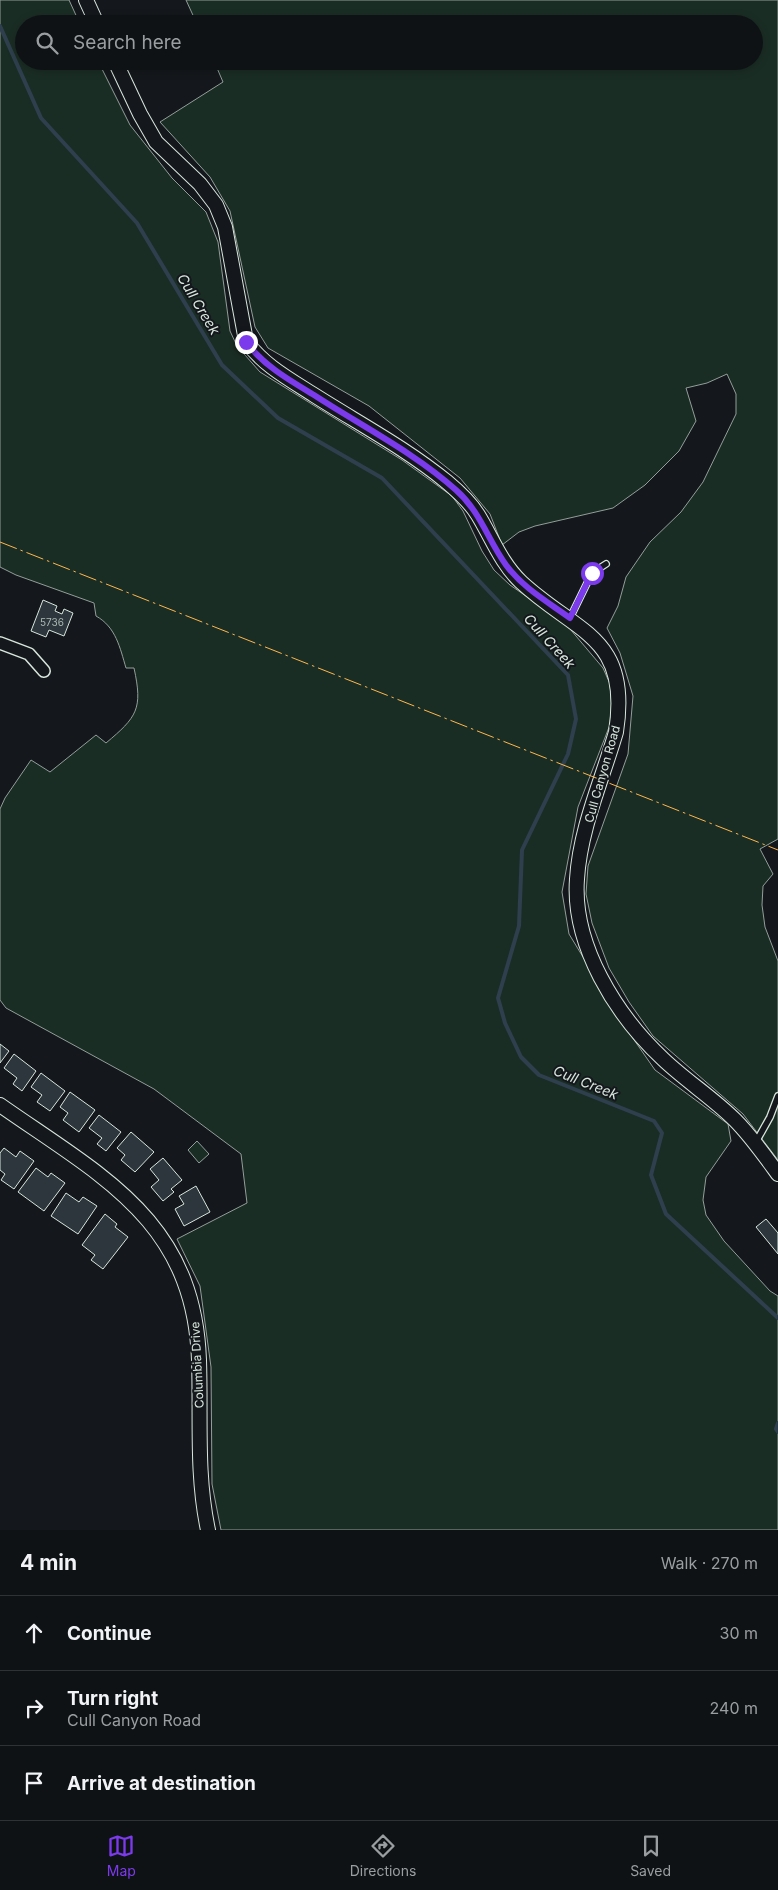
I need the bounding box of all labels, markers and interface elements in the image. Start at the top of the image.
search box [15,15,763,70]
icon: search [33,29,61,57]
text: Search here [73,31,182,54]
water label: Cull Creek [174,270,224,338]
route end [235,331,258,354]
route start [581,562,604,585]
water label: Cull Creek [521,610,579,672]
house number: 5736 [40,616,64,628]
street label: Cull Canyon Road [581,724,623,824]
water label: Cull Creek [551,1061,621,1103]
street label: Columbia Drive [187,1321,207,1409]
text: 4 min [20,1550,77,1575]
text: Walk · 270 m [661,1553,758,1573]
icon: ahead [20,1619,48,1647]
text: Continue [67,1622,152,1645]
text: 30 m [720,1623,758,1643]
text: Turn right [67,1687,158,1710]
icon: right [20,1694,48,1722]
text: 240 m [710,1698,758,1718]
text: Cull Canyon Road [67,1710,201,1730]
icon: arrive [20,1769,48,1797]
text: Arrive at destination [67,1772,256,1795]
tab: Map [107,1832,136,1879]
tab: Directions [350,1832,416,1879]
tab: Saved [630,1832,671,1879]

